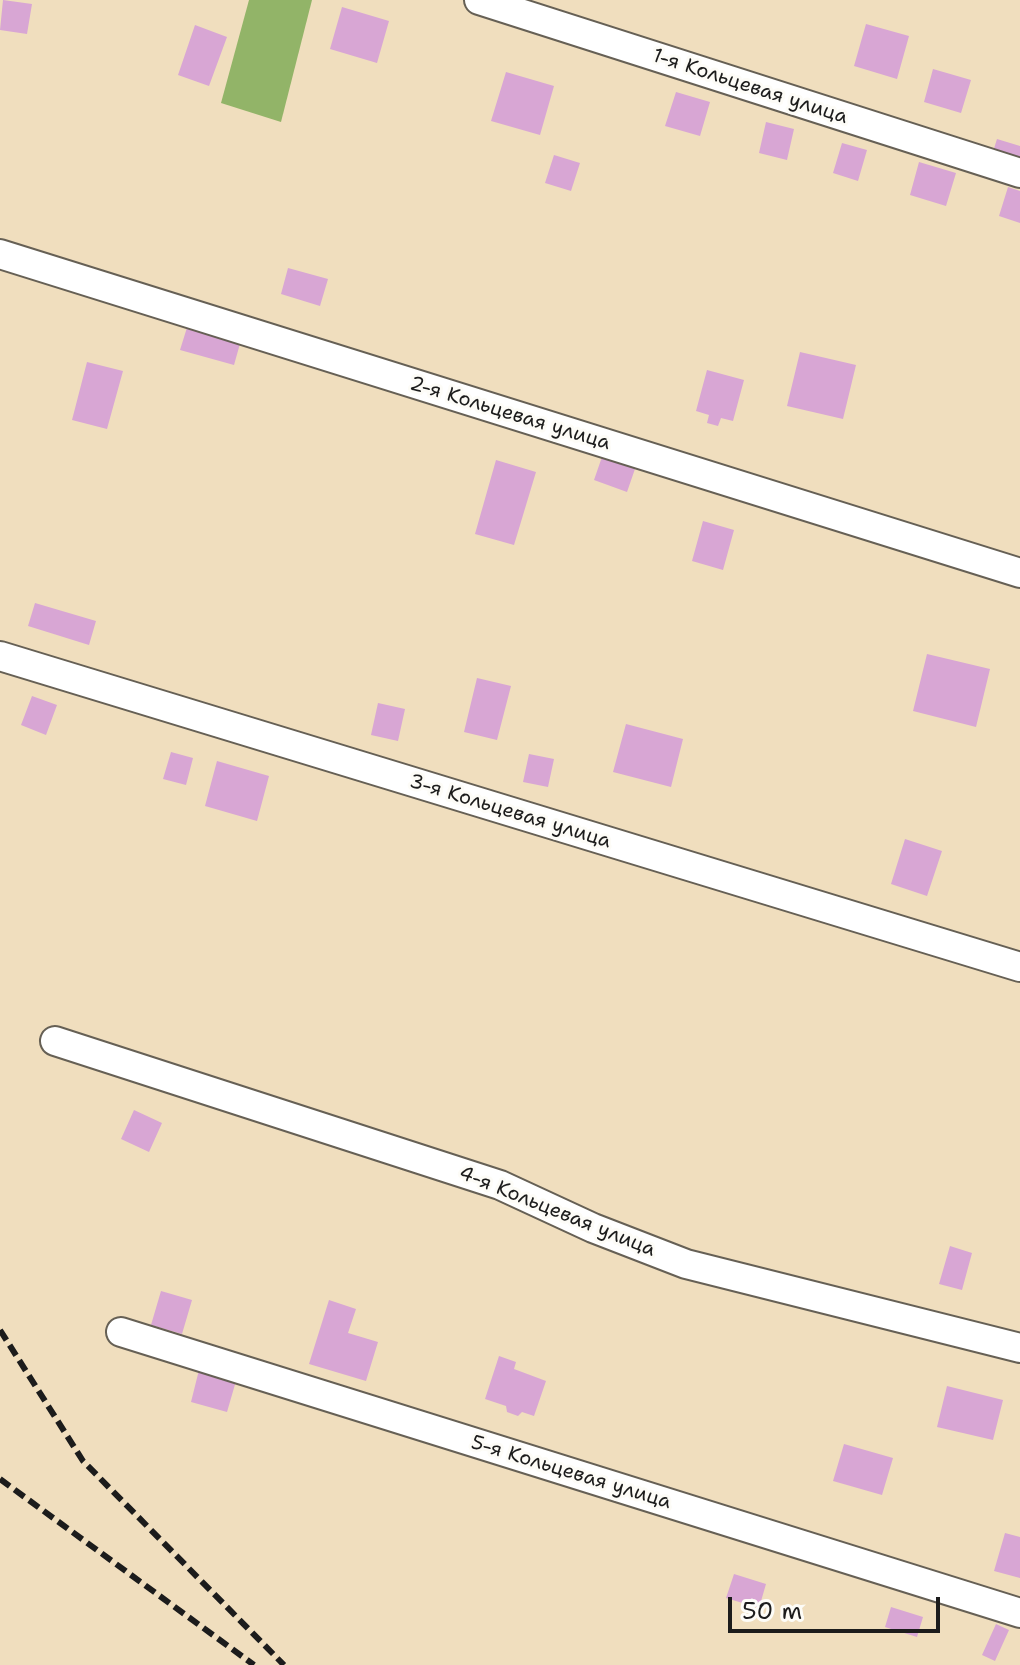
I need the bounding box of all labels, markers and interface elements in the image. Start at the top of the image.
street label: 1-я Кольцевая улица [649,44,851,130]
street label: 2-я Кольцевая улица [407,372,613,456]
street label: 3-я Кольцевая улица [406,770,614,854]
street label: 4-я Кольцевая улица [455,1162,659,1262]
street label: 5-я Кольцевая улица [468,1431,674,1515]
scale bar [732,1581,944,1631]
text: 50 m [742,1595,802,1627]

